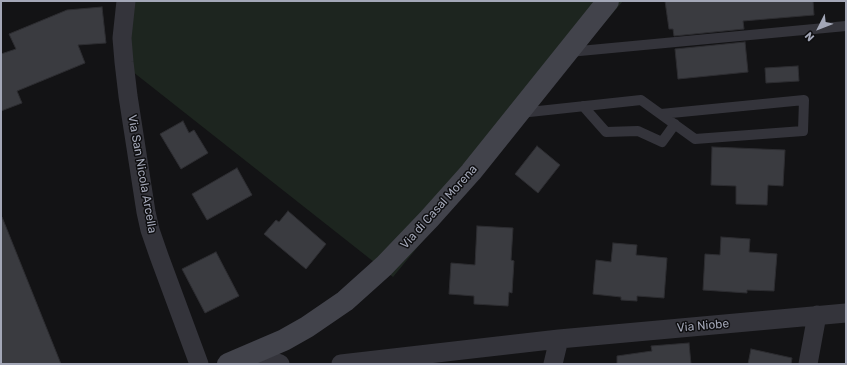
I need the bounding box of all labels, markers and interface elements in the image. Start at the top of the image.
north arrow [799,8,839,48]
text: N [802,29,817,44]
street label: Via San Nicola Arcella [124,114,160,234]
street label: Via di Casal Morena [398,162,480,252]
street label: Via Niobe [676,317,730,335]

